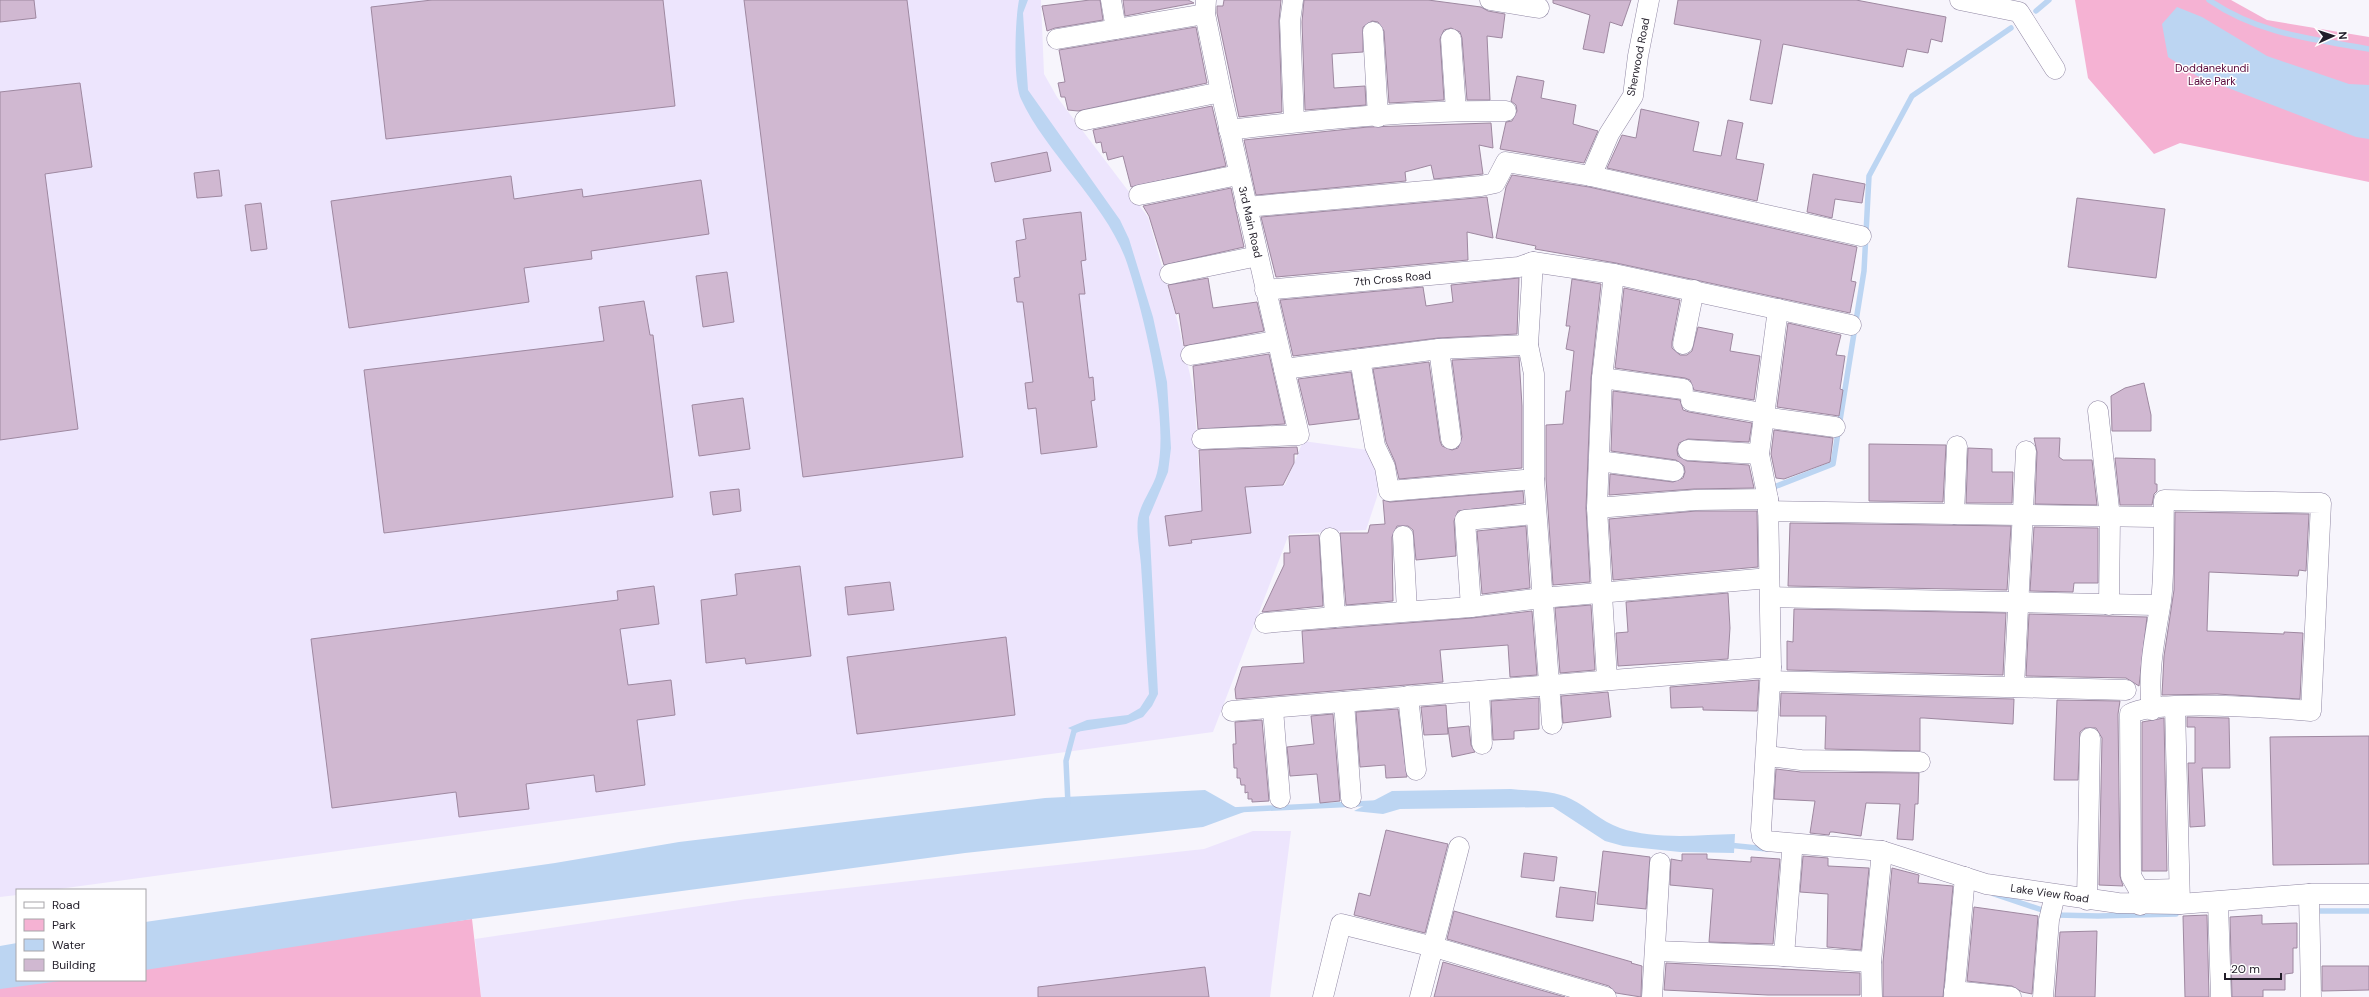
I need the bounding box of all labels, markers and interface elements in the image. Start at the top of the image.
street label: Sherwood Road [1624,16,1652,97]
north arrow [2313,16,2353,56]
text: N [2336,31,2350,40]
park label: Doddanekundi Lake Park [2175,61,2249,88]
street label: 3rd Main Road [1236,185,1266,259]
street label: 7th Cross Road [1353,268,1432,289]
street label: Lake View Road [2010,881,2090,906]
legend [16,889,146,981]
text: Road [52,897,80,913]
text: Park [52,917,76,933]
text: Water [52,937,86,953]
scale bar [2225,955,2281,981]
text: Building [52,957,96,973]
text: 20 m [2231,961,2260,977]

